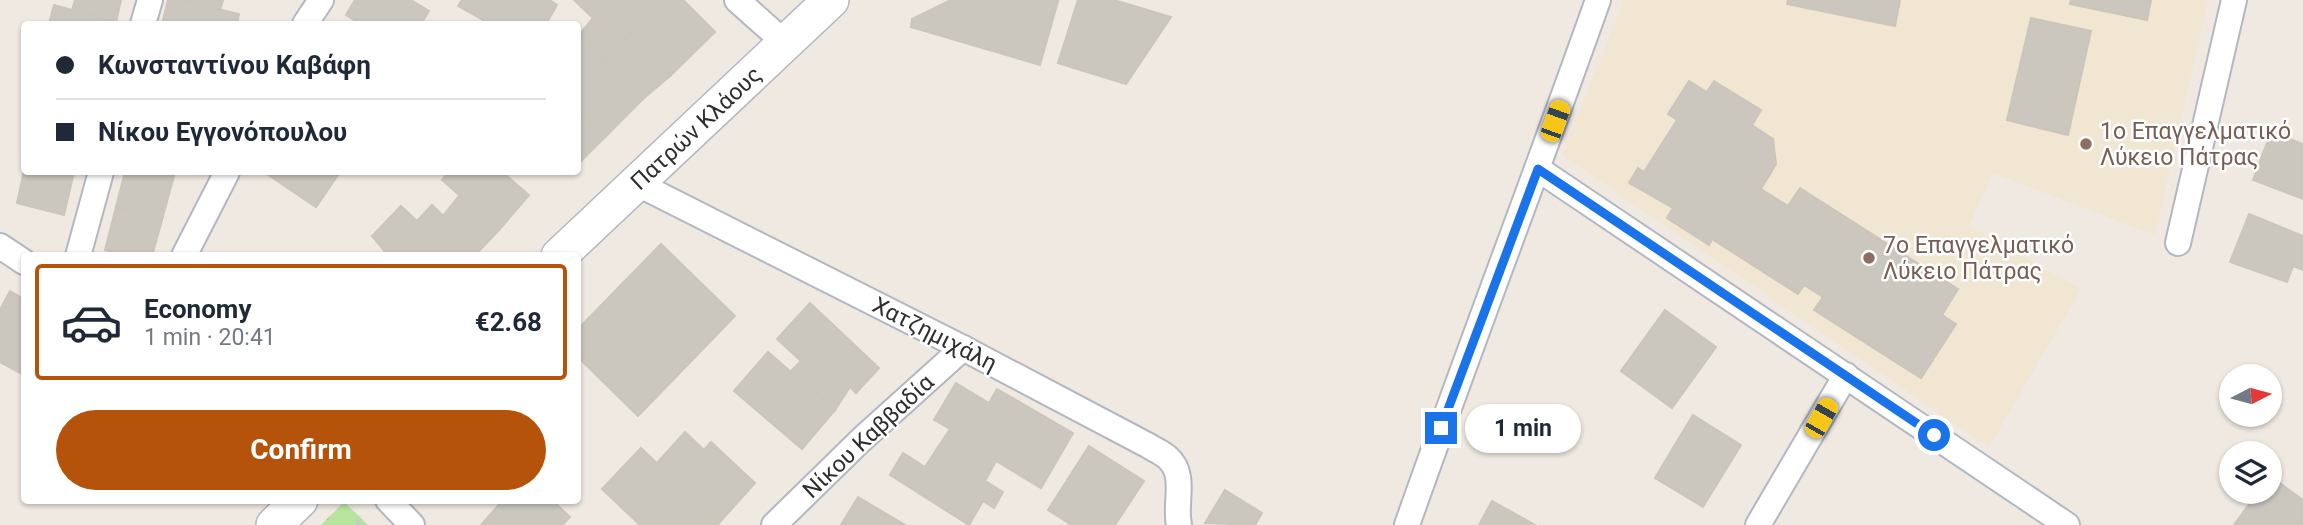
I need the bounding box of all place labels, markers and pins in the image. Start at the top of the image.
place label: 1o Επαγγελματικό Λύκειο Πάτρας [2100,118,2291,171]
marker: 1o Επαγγελματικό Λύκειο Πάτρας [2078,136,2094,152]
place label: 7ο Επαγγελματικό Λύκειο Πάτρας [1883,232,2074,285]
marker: 7ο Επαγγελματικό Λύκειο Πάτρας [1861,250,1877,266]

